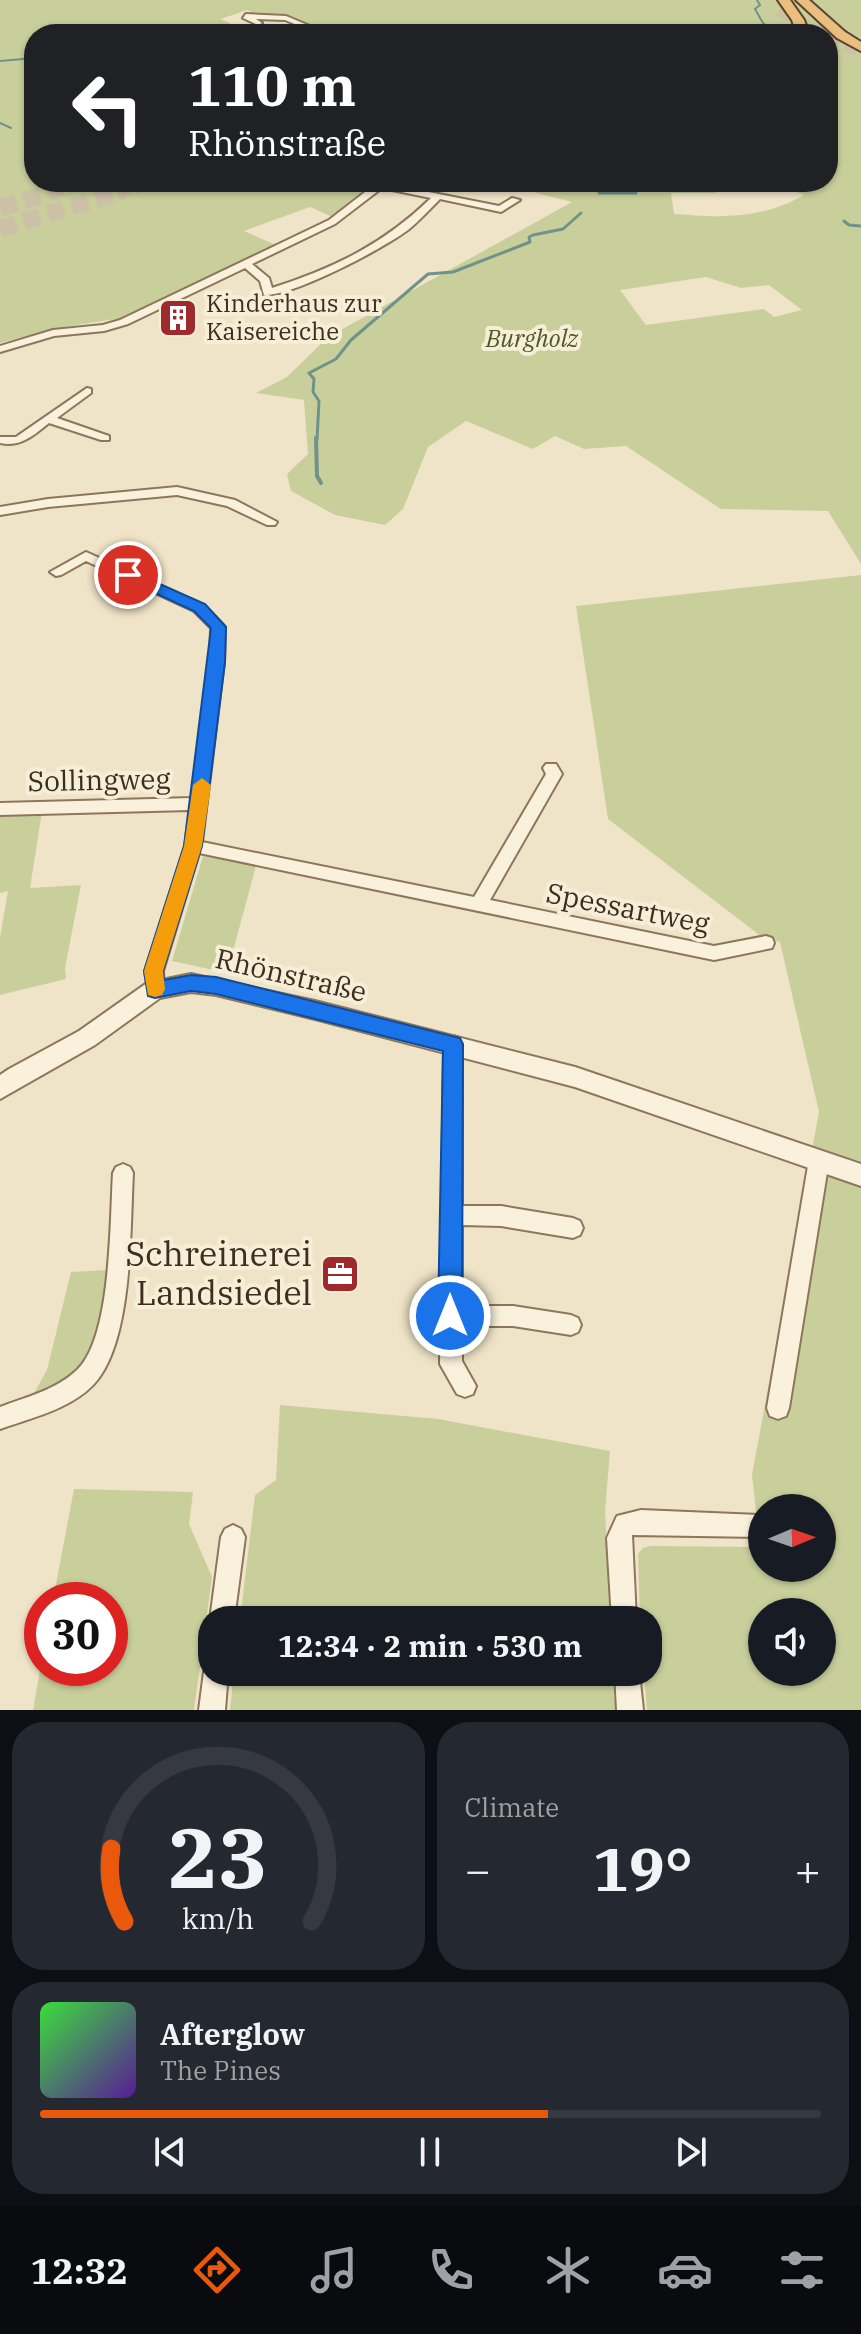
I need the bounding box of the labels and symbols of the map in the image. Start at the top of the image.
place label: Kinderhaus zur Kaisereiche [206,287,382,347]
building icon: Kinderhaus zur Kaisereiche [157,297,199,339]
park label: Burgholz [485,322,579,354]
pin [94,541,162,609]
street label: Sollingweg [27,760,171,799]
street label: Spessartweg [543,874,713,941]
street label: Rhönstraße [212,939,370,1010]
place label: Schreinerei Landsiedel [125,1231,312,1314]
office icon: Schreinerei Landsiedel [319,1253,361,1295]
position arrow [408,1274,492,1358]
north arrow [748,1494,836,1582]
speed limit sign: 30 [24,1582,128,1686]

